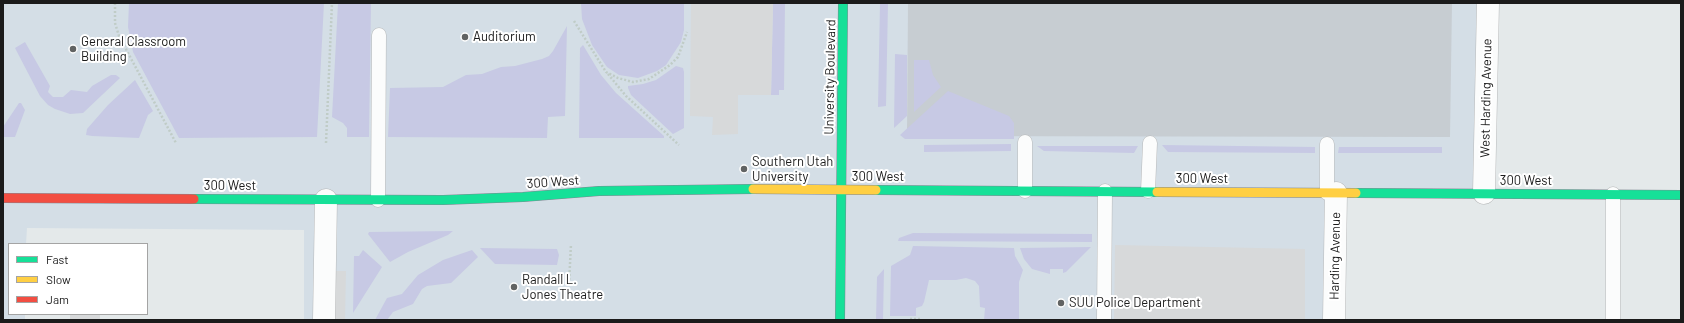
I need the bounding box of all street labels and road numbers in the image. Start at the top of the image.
street label: University Boulevard [821,19,839,135]
street label: West Harding Avenue [1477,38,1495,158]
street label: 300 West [852,169,904,185]
street label: 300 West [1176,171,1228,187]
street label: 300 West [526,172,580,192]
street label: 300 West [1500,173,1552,189]
street label: 300 West [204,178,256,194]
street label: Harding Avenue [1326,212,1344,300]

